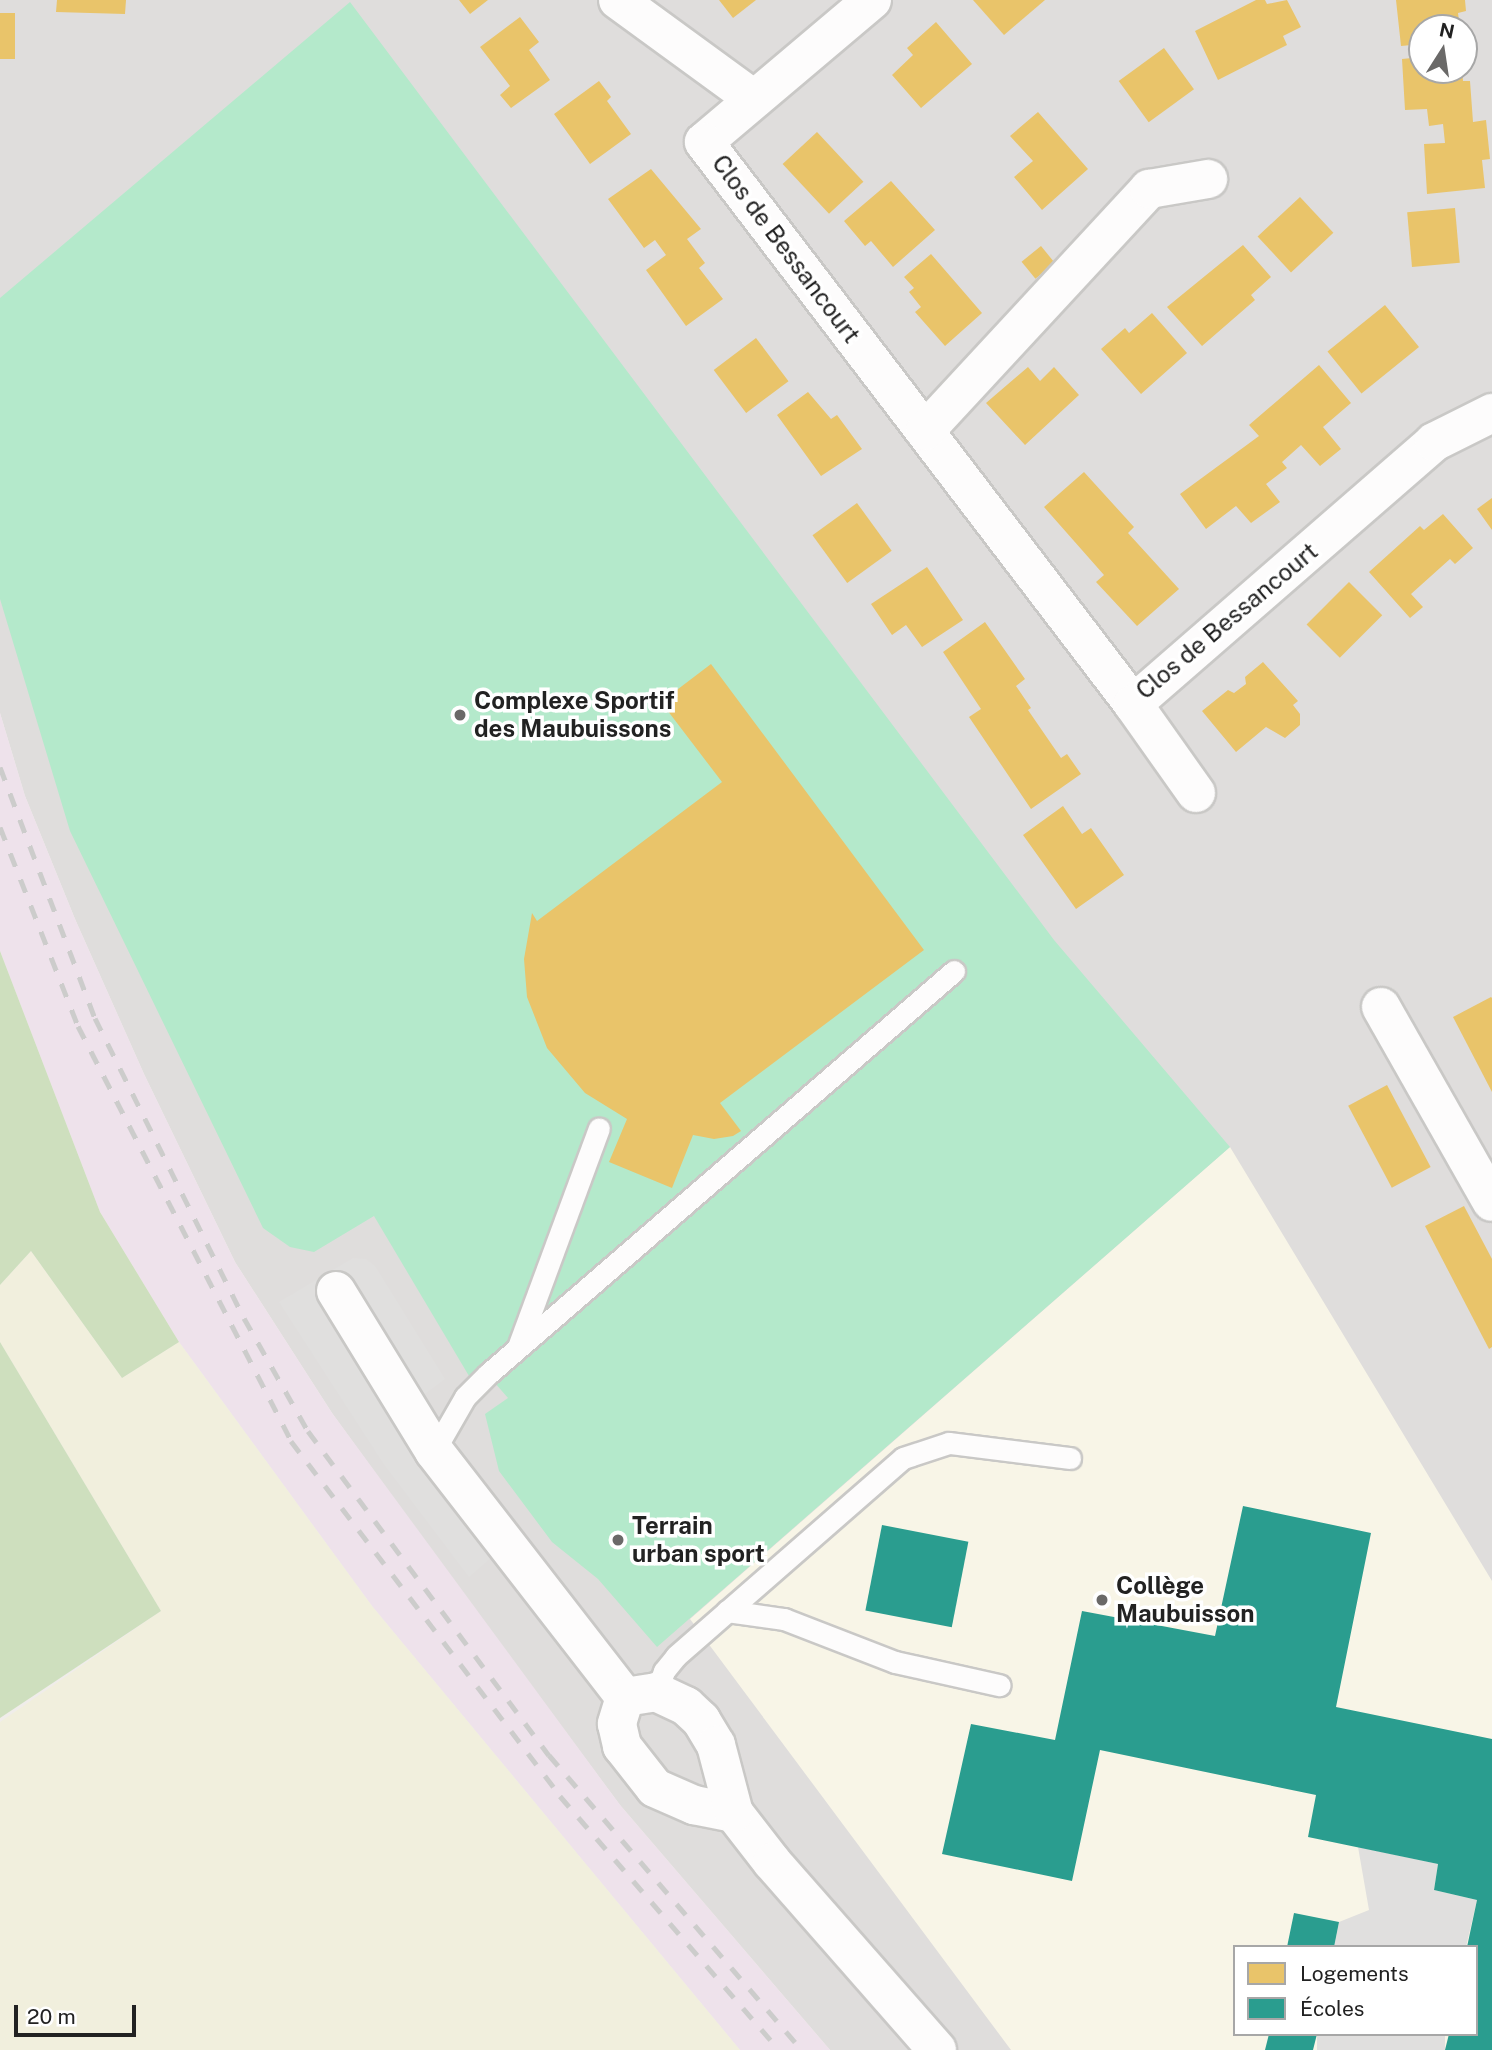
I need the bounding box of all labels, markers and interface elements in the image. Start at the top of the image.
north arrow [1408,14,1478,84]
text: N [1437,18,1456,43]
street label: Clos de Bessancourt [706,149,866,349]
street label: Clos de Bessancourt [1130,537,1324,705]
place label: Complexe Sportif des Maubuissons [474,687,675,743]
marker: Complexe Sportif des Maubuissons [452,707,468,723]
place label: Terrain urban sport [632,1512,765,1568]
marker: Terrain urban sport [610,1532,626,1548]
place label: Collège Maubuisson [1116,1572,1254,1628]
marker: Collège Maubuisson [1094,1592,1110,1608]
legend [1233,1945,1478,2036]
text: Logements [1300,1961,1409,1986]
scale bar [18,1990,140,2034]
text: Écoles [1300,1996,1364,2021]
text: 20 m [27,2004,76,2029]

